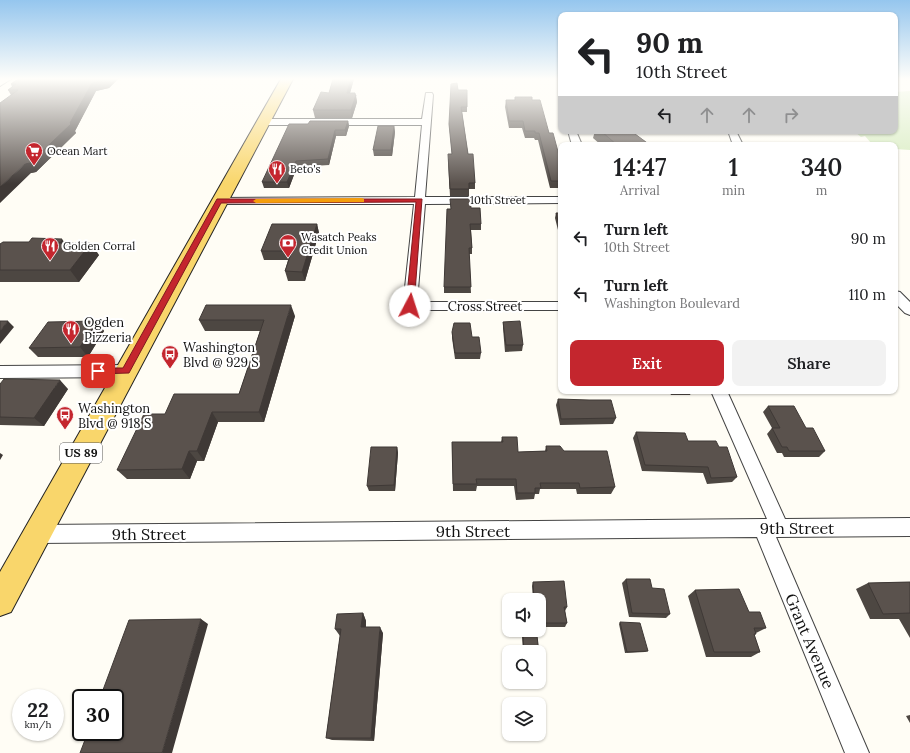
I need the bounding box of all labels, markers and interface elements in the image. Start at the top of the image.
text: 90 m [636,25,703,61]
icon: left [570,28,622,80]
text: 10th Street [636,60,727,83]
icon: left [654,104,676,126]
icon: ahead [696,104,718,126]
icon: ahead [738,104,760,126]
icon: right [780,104,802,126]
supermarket icon: Ocean Mart [24,141,44,166]
place label: Ocean Mart [47,144,108,158]
text: 14:47 [614,152,666,183]
text: 1 [729,152,738,183]
text: 340 [801,152,842,183]
restaurant icon: Beto's [267,159,287,184]
place label: Beto's [290,162,321,176]
text: Arrival [620,182,660,199]
text: min [722,182,745,199]
text: m [816,182,827,199]
street label: 10th Street [470,193,527,207]
text: Turn left [604,220,668,239]
icon: left [570,227,592,249]
text: 90 m [851,229,886,248]
place label: Wasatch Peaks Credit Union [301,230,377,257]
bank icon: Wasatch Peaks Credit Union [278,233,298,258]
restaurant icon: Golden Corral [40,236,60,261]
place label: Golden Corral [63,239,135,253]
text: 10th Street [604,239,670,256]
text: Turn left [604,276,668,295]
icon: left [570,283,592,305]
position arrow [389,285,431,327]
text: 110 m [848,285,886,304]
text: Washington Boulevard [604,295,740,312]
street label: Cross Street [448,298,522,315]
place label: Ogden Pizzeria [84,314,132,346]
restaurant icon: Ogden Pizzeria [61,319,81,344]
place label: Washington Blvd @ 929 S [183,339,259,371]
button: Exit [570,340,724,386]
button: Share [732,340,886,386]
bus stop icon: Washington Blvd @ 929 S [160,344,180,369]
pin [81,354,115,388]
icon: arrive [87,360,109,382]
place label: Washington Blvd @ 918 S [78,400,151,432]
bus stop icon: Washington Blvd @ 918 S [55,405,75,430]
road number: US 89 [60,443,102,463]
street label: 9th Street [760,518,835,538]
street label: 9th Street [436,521,511,541]
street label: 9th Street [112,524,187,544]
street label: Grant Avenue [781,590,839,692]
map controls [502,593,546,741]
button: sound [502,593,546,637]
button: search [502,645,546,689]
speed limit sign: 30 [72,689,124,741]
text: 22 [27,697,49,722]
button: layers [502,697,546,741]
text: km/h [24,718,52,731]

